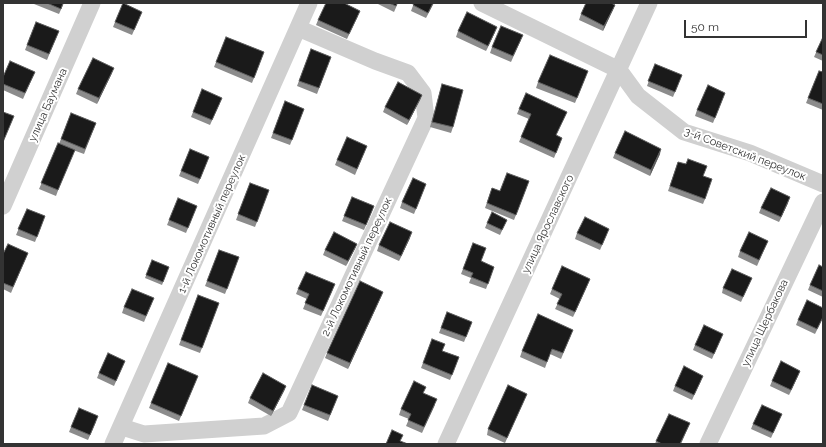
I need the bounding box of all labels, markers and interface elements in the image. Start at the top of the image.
scale bar [686,12,809,38]
text: 50 m [691,20,719,34]
street label: улица Баумана [26,66,70,144]
street label: 3-й Советский переулок [682,125,808,183]
street label: 1-й Локомотивный переулок [175,153,249,295]
street label: улица Ярославского [519,173,577,275]
street label: 2-й Локомотивный переулок [319,196,395,338]
street label: улица Щербакова [739,277,791,369]

